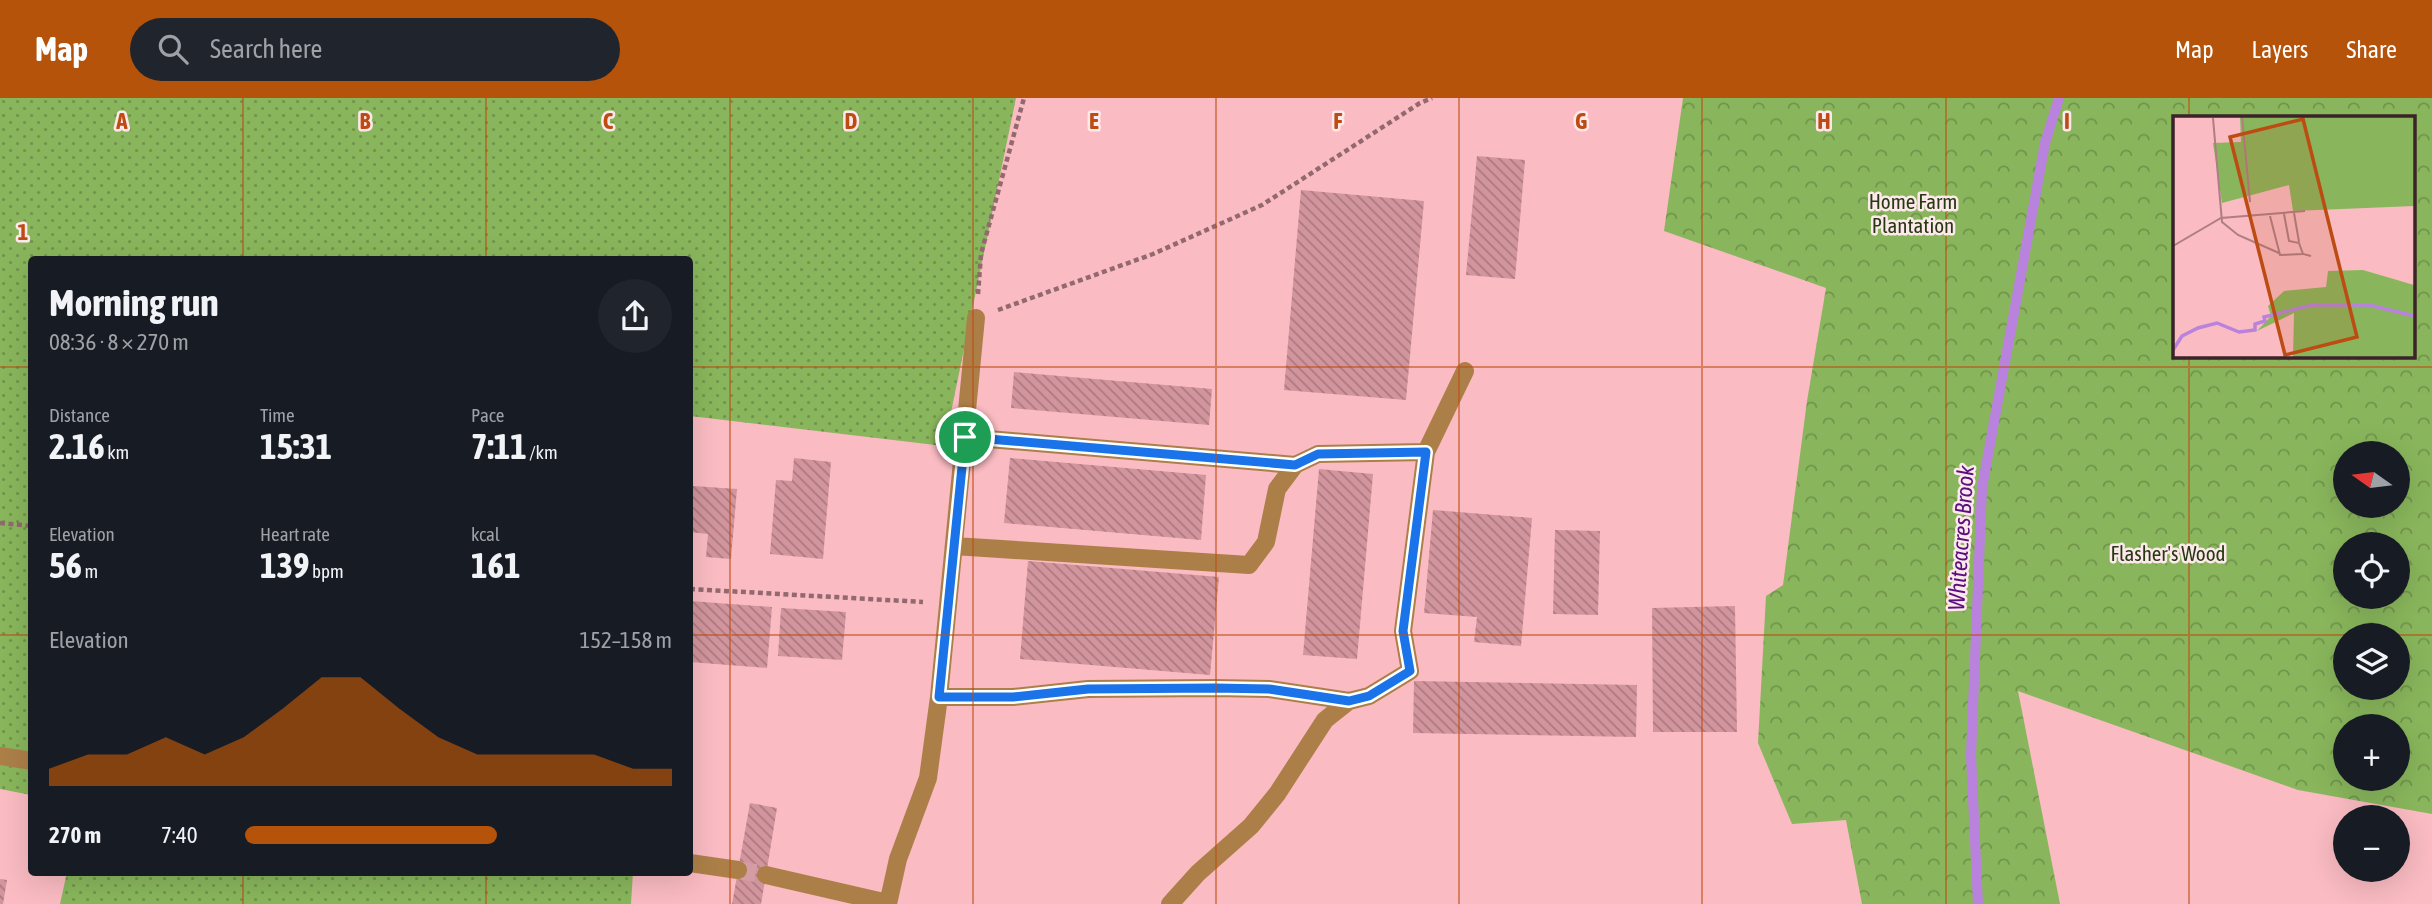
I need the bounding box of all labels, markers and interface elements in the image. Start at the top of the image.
search box [130,18,620,81]
text: Map [35,30,88,68]
icon: search [154,30,192,68]
text: Search here [210,34,322,64]
text: Map [2175,36,2214,63]
text: Layers [2252,36,2308,63]
text: Share [2346,36,2397,63]
text: A [115,108,128,134]
text: B [360,108,371,134]
text: C [603,108,614,134]
text: D [845,108,858,134]
text: E [1089,108,1099,134]
text: F [1333,108,1343,134]
text: G [1575,108,1587,134]
text: H [1817,108,1831,134]
text: I [2064,108,2070,134]
inset map [2173,116,2414,357]
park label: Home Farm Plantation [1869,189,1957,237]
text: 1 [18,219,29,245]
button: share [598,279,672,353]
text: Morning run [49,281,219,324]
text: 08:36 · 8 × 270 m [49,329,189,355]
text: Distance [49,404,110,426]
text: Time [260,404,295,426]
text: Pace [471,404,504,426]
pin [935,407,995,467]
icon: arrive [946,418,984,456]
text: 2.16 [49,426,105,466]
text: 15:31 [260,426,332,466]
text: 7:11 [471,426,527,466]
text: km [105,441,129,463]
text: /km [527,441,558,463]
north arrow [2333,441,2410,518]
map controls [2333,441,2410,882]
water label: Whiteacres Brook [1943,464,1979,611]
text: Elevation [49,523,115,545]
text: Heart rate [260,523,330,545]
text: kcal [471,523,500,545]
button: locate [2333,532,2410,609]
park label: Flasher's Wood [2110,541,2226,565]
text: 56 [49,545,82,585]
text: 139 [260,545,309,585]
text: 161 [471,545,520,585]
text: m [82,560,98,582]
text: bpm [309,560,344,582]
button: layers [2333,623,2410,700]
text: Elevation [49,627,129,653]
text: 152–158 m [579,627,672,653]
button: + [2333,714,2410,791]
button: − [2333,805,2410,882]
text: 270 m [49,822,101,848]
text: 7:40 [161,822,198,848]

